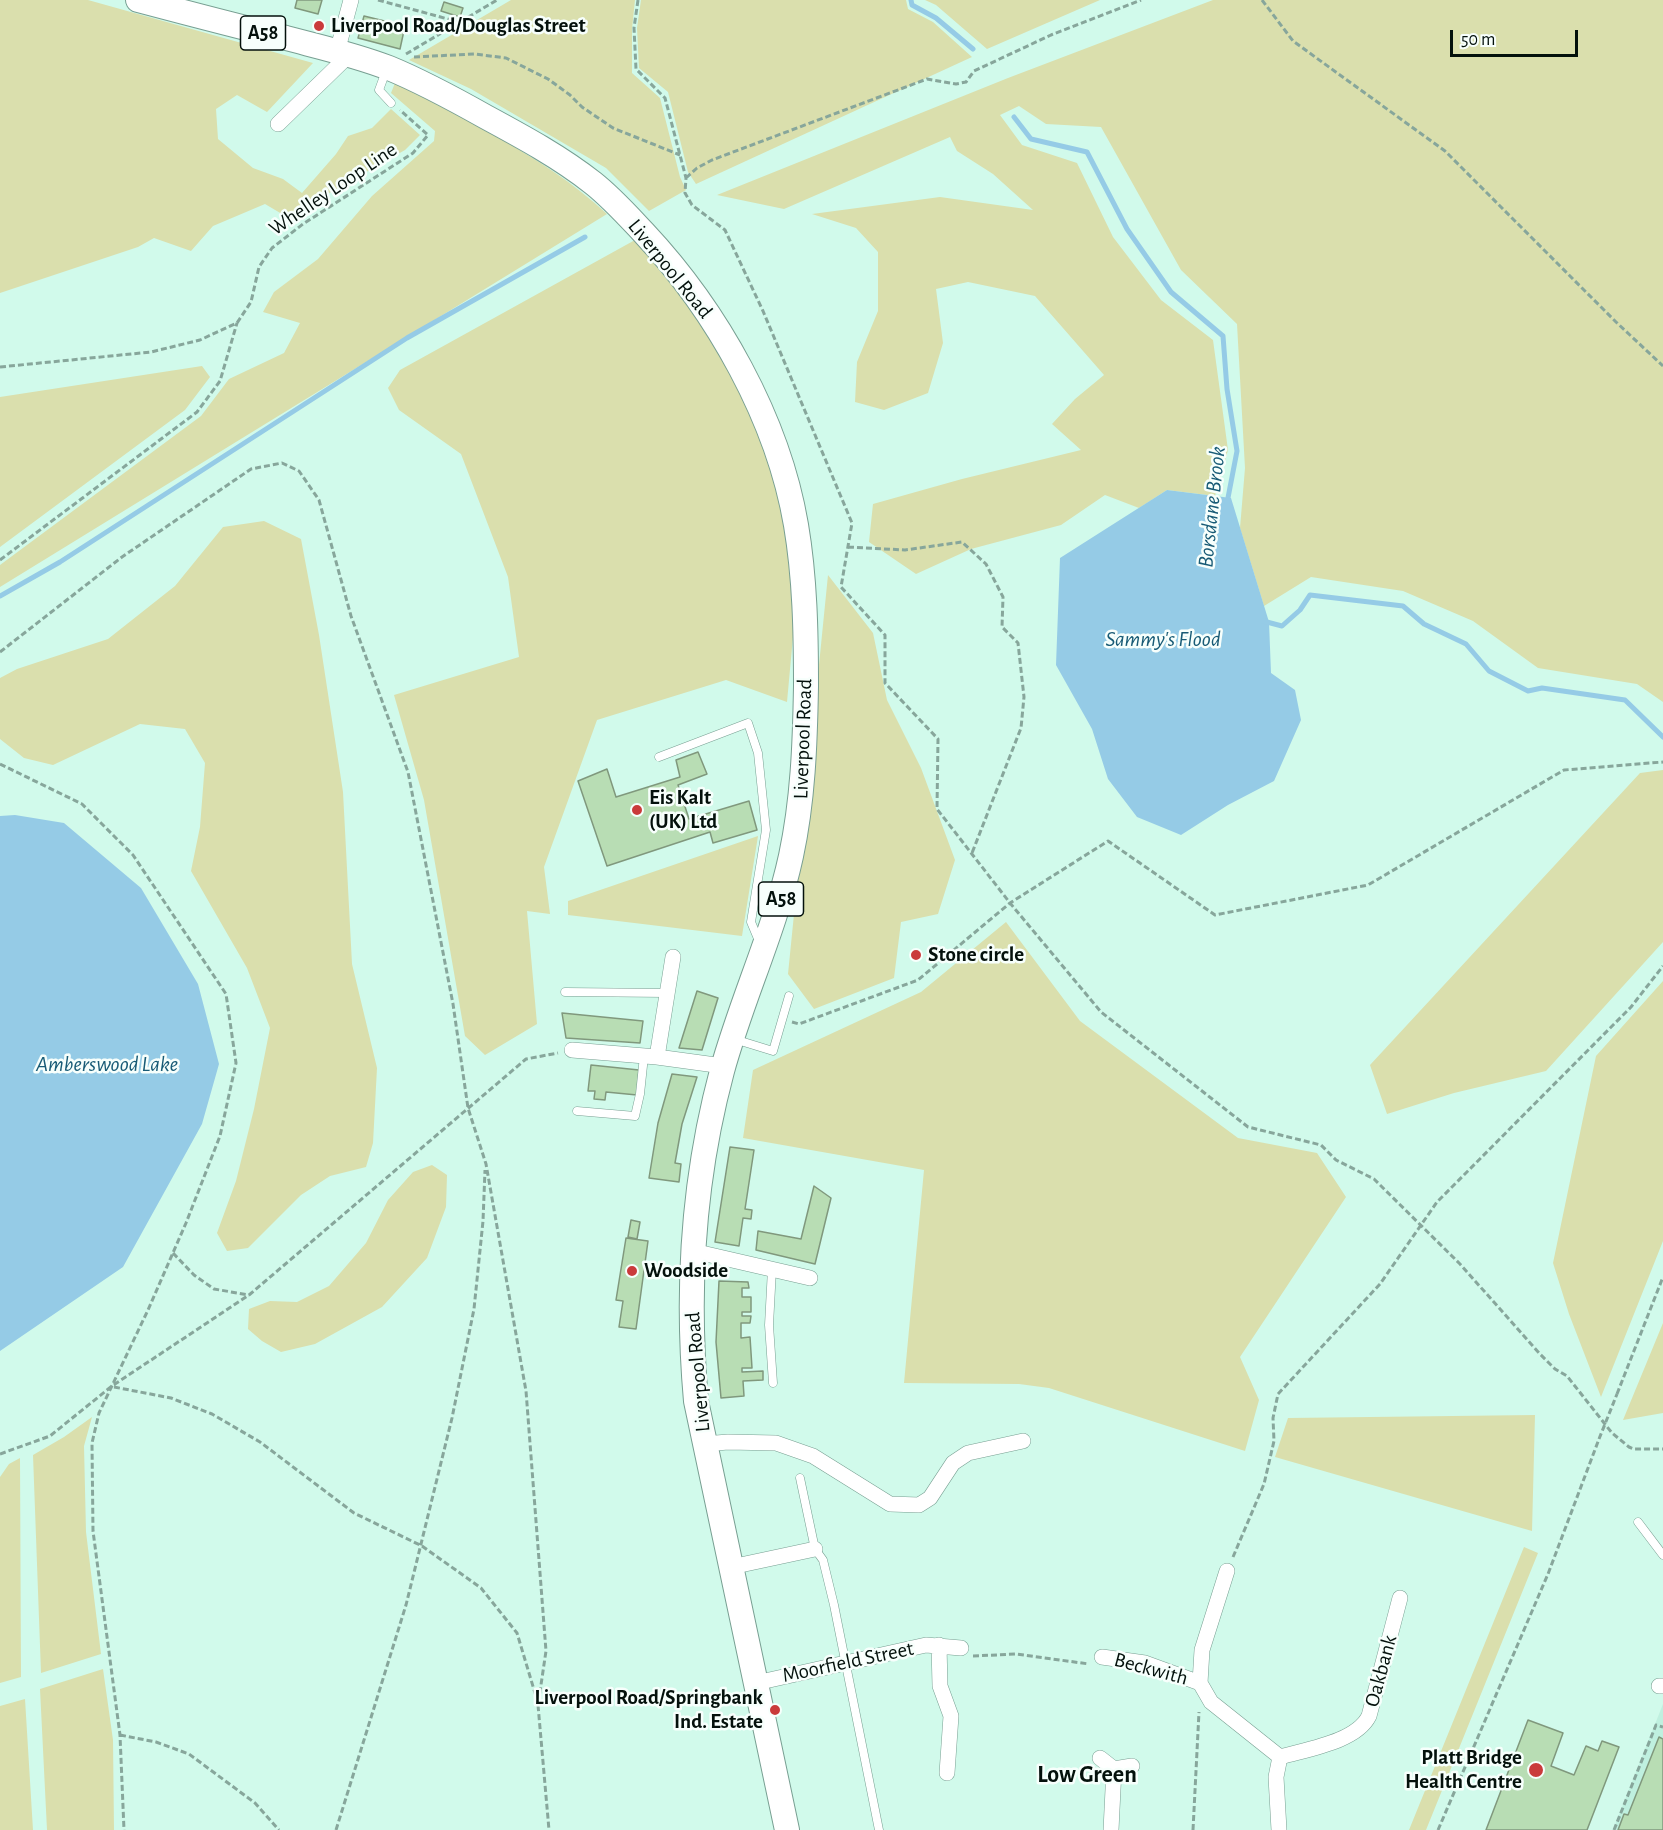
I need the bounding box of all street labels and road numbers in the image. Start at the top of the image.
road number: A58 [240,16,286,50]
street label: Whelley Loop Line [264,137,402,241]
street label: Liverpool Road [622,214,718,324]
street label: Liverpool Road [788,678,818,800]
road number: A58 [758,882,804,916]
street label: Liverpool Road [680,1311,716,1433]
street label: Oakbank [1359,1632,1403,1710]
street label: Moorfield Street [780,1636,916,1688]
street label: Beckwith [1111,1647,1191,1691]

